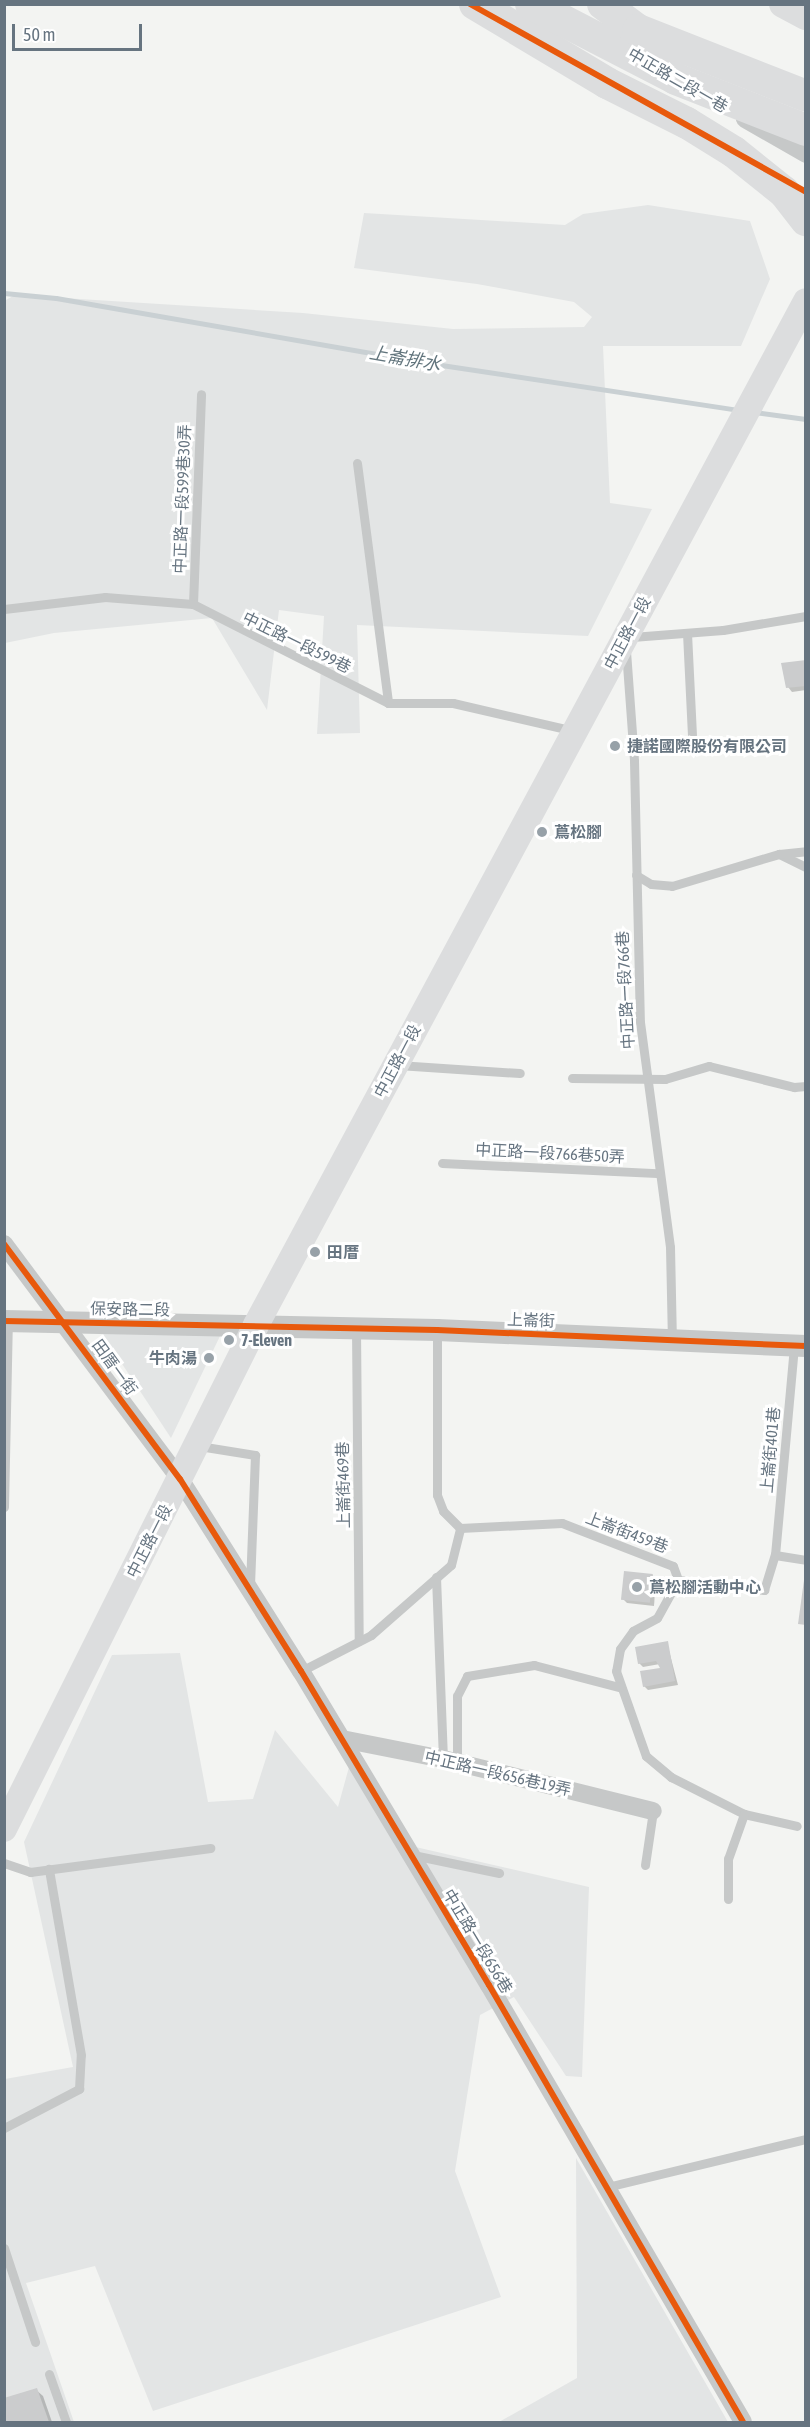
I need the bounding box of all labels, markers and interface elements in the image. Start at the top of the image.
scale bar [15,12,146,50]
text: 50 m [23,24,55,45]
street label: 中正路二段一巷 [625,44,731,116]
water label: 上崙排水 [368,342,442,376]
street label: 中正路一段599巷30弄 [170,424,194,574]
street label: 中正路一段 [600,593,654,673]
street label: 中正路一段599巷 [240,607,354,677]
place label: 捷諾國際股份有限公司 [627,736,787,756]
marker: 捷諾國際股份有限公司 [608,739,622,753]
place label: 蔦松腳 [554,822,602,842]
marker: 蔦松腳 [535,825,549,839]
street label: 中正路一段766巷 [612,930,638,1050]
street label: 中正路一段 [370,1021,424,1101]
street label: 中正路一段766巷50弄 [475,1139,625,1167]
place label: 田厝 [327,1242,359,1262]
marker: 田厝 [308,1245,322,1259]
street label: 保安路二段 [90,1299,170,1319]
street label: 上崙街 [507,1310,555,1330]
place label: 7-Eleven [241,1330,292,1350]
marker: 7-Eleven [222,1333,236,1347]
street label: 田厝一街 [88,1335,142,1399]
place label: 牛肉湯 [149,1348,197,1368]
marker: 牛肉湯 [202,1351,216,1365]
street label: 上崙街401巷 [757,1406,783,1494]
street label: 上崙街469巷 [333,1442,353,1528]
street label: 中正路一段 [122,1501,176,1581]
street label: 上崙街459巷 [583,1508,671,1556]
place label: 蔦松腳活動中心 [649,1577,761,1597]
marker: 蔦松腳活動中心 [630,1580,644,1594]
street label: 中正路一段656巷19弄 [423,1747,573,1799]
street label: 中正路一段656巷 [439,1885,517,1997]

